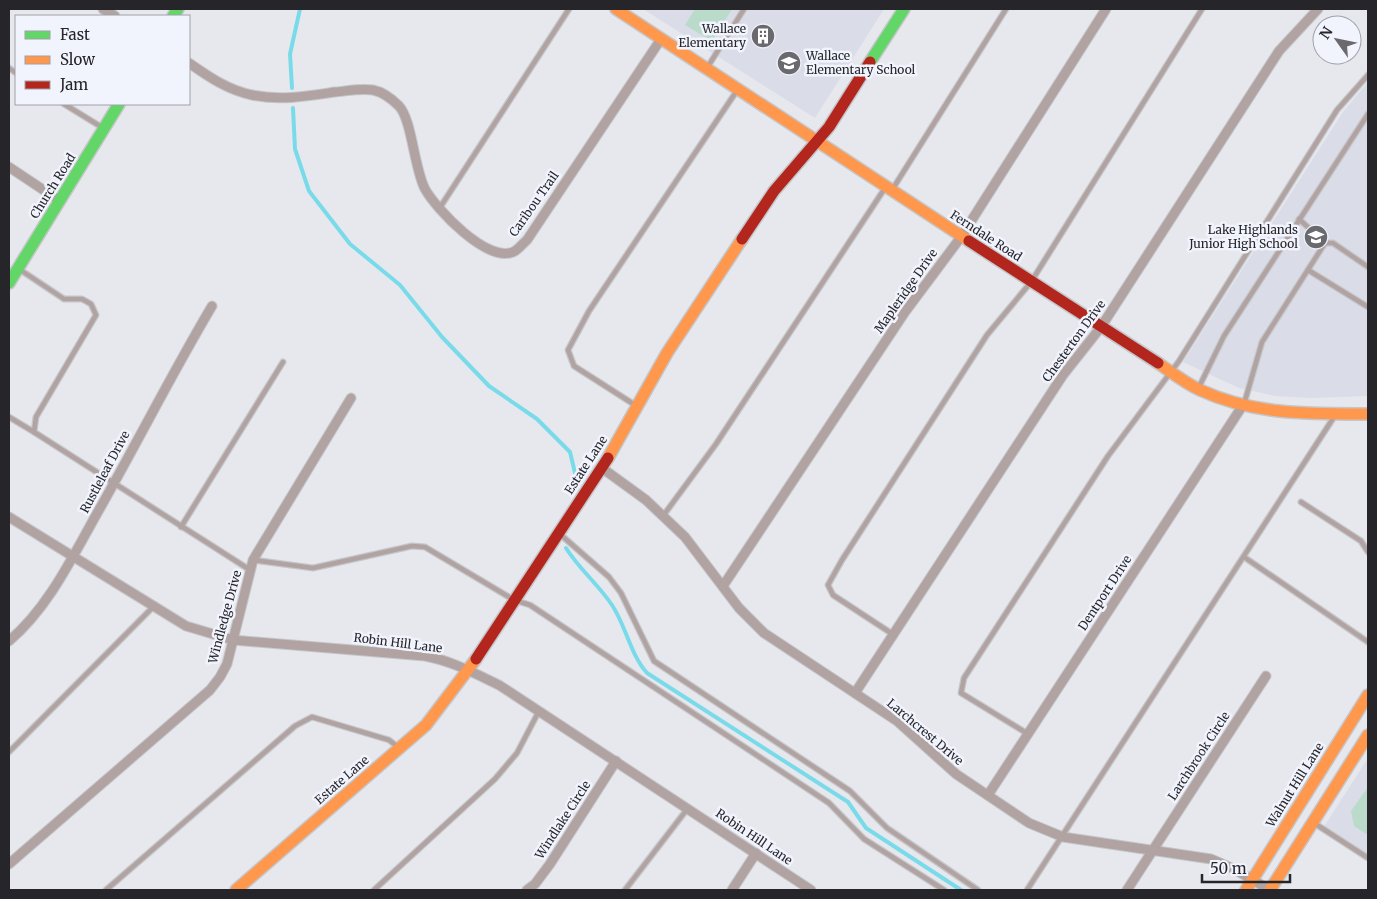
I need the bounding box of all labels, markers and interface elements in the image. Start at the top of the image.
legend [15,15,190,105]
north arrow [1312,15,1362,65]
place label: Wallace Elementary [679,21,746,50]
building icon: Wallace Elementary [750,23,776,49]
text: N [1316,23,1337,42]
text: Fast [60,25,90,44]
place label: Wallace Elementary School [805,48,916,77]
text: Slow [60,50,95,69]
school or university icon: Wallace Elementary School [776,50,802,76]
text: Jam [59,75,88,94]
street label: Church Road [27,150,78,221]
street label: Caribou Trail [506,168,562,239]
street label: Ferndale Road [948,207,1025,264]
place label: Lake Highlands Junior High School [1188,222,1298,251]
school or university icon: Lake Highlands Junior High School [1303,224,1329,250]
street label: Mapleridge Drive [871,246,940,336]
street label: Chesterton Drive [1039,297,1108,385]
street label: Rustleleaf Drive [77,428,133,516]
street label: Estate Lane [561,433,610,497]
street label: Dentport Drive [1075,552,1135,633]
street label: Windledge Drive [205,569,244,666]
street label: Robin Hill Lane [353,630,443,655]
street label: Larchcrest Drive [884,695,967,768]
street label: Larchbrook Circle [1164,709,1233,803]
street label: Walnut Hill Lane [1262,740,1327,830]
street label: Estate Lane [312,752,372,807]
street label: Windlake Circle [531,778,593,863]
street label: Robin Hill Lane [713,805,795,868]
scale bar [1202,852,1290,884]
text: 50 m [1210,859,1247,878]

